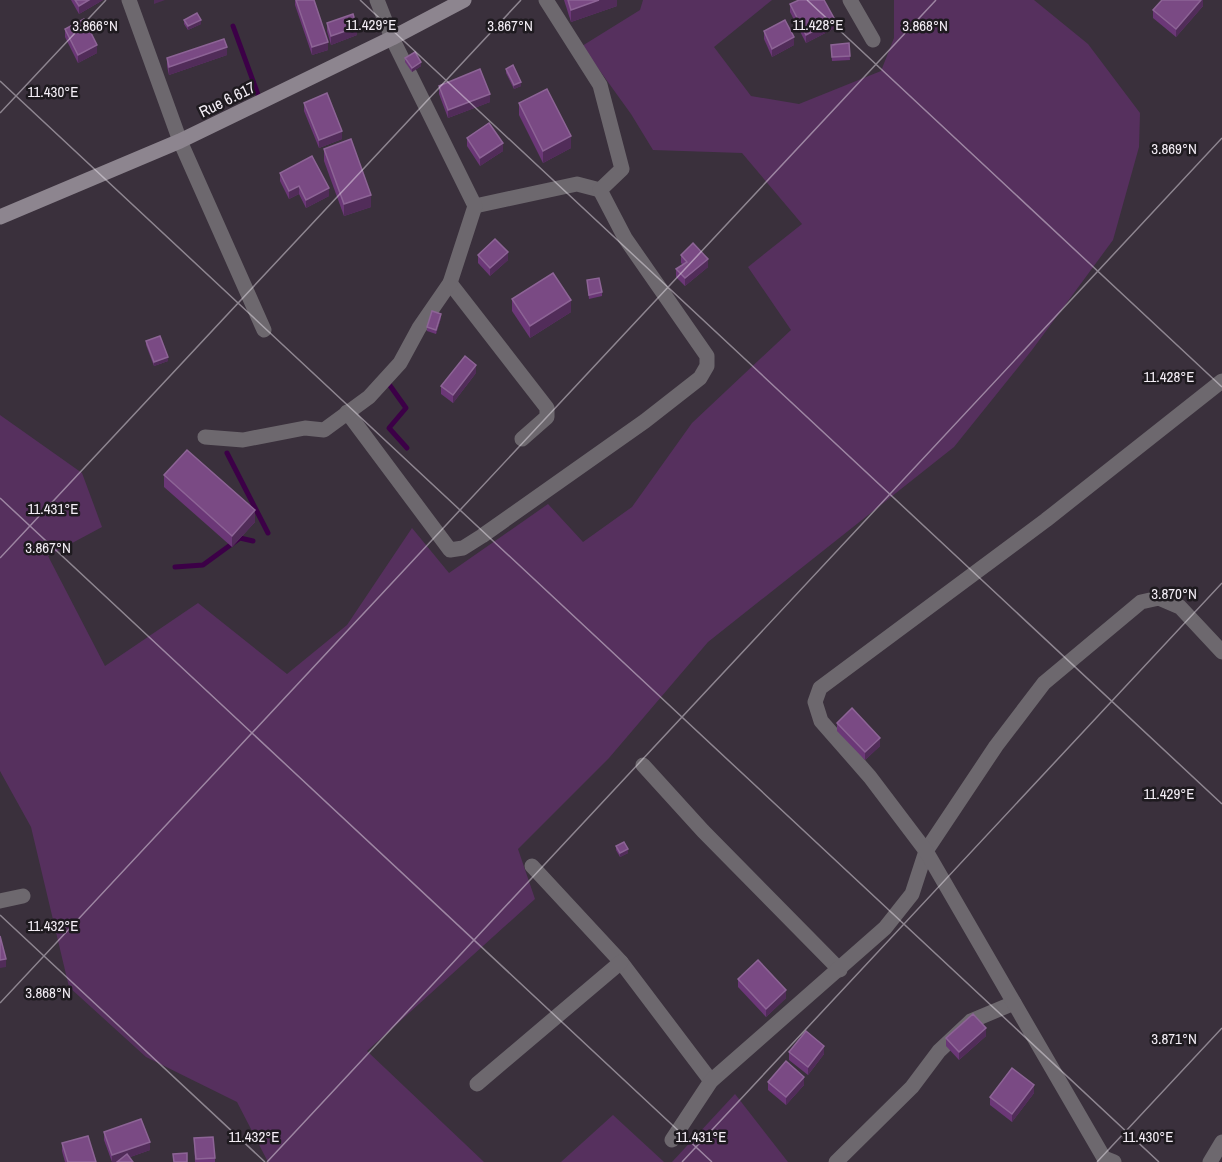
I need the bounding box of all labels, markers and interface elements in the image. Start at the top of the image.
text: 11.429°E [346,14,396,35]
text: 11.428°E [793,14,843,35]
text: 3.866°N [72,15,118,36]
text: 3.867°N [487,15,533,36]
text: 3.868°N [902,15,948,36]
street label: Rue 6.617 [195,76,259,122]
text: 11.430°E [28,81,78,102]
text: 3.869°N [1151,138,1197,159]
text: 11.428°E [1144,366,1194,387]
text: 11.431°E [28,498,78,519]
text: 3.867°N [25,537,71,558]
text: 3.870°N [1151,583,1197,604]
text: 11.429°E [1144,783,1194,804]
text: 11.432°E [28,915,78,936]
text: 3.868°N [25,982,71,1003]
text: 3.871°N [1151,1028,1197,1049]
text: 11.432°E [229,1126,279,1147]
text: 11.431°E [676,1126,726,1147]
text: 11.430°E [1123,1126,1173,1147]

